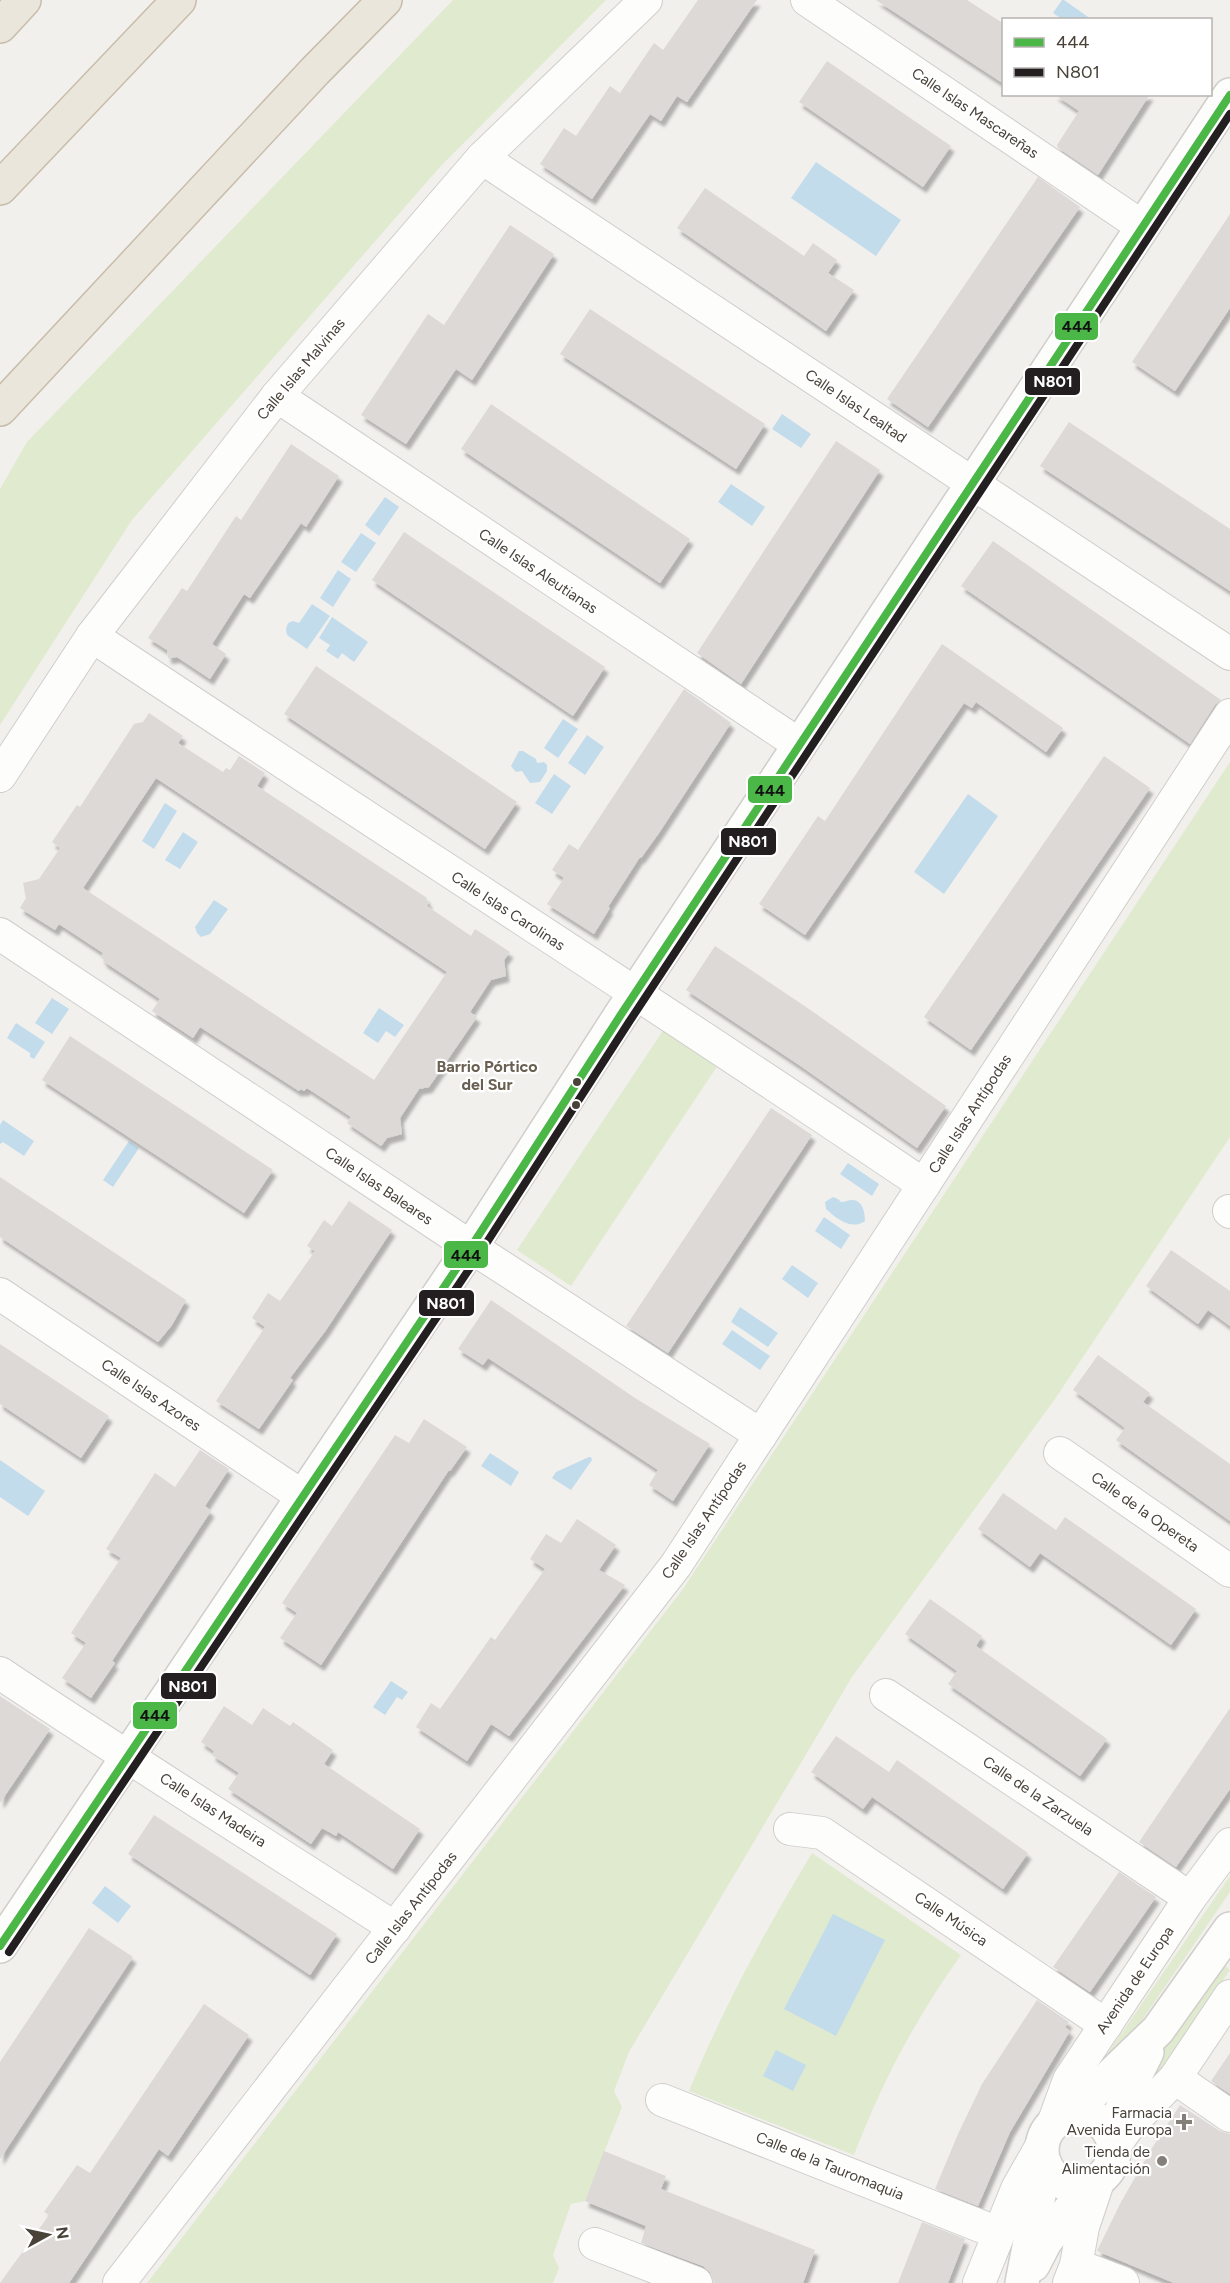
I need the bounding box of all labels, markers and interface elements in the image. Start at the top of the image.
legend [1002,18,1212,96]
text: 444 [1056,31,1090,53]
text: N801 [1056,61,1100,83]
street label: Calle Islas Mascareñas [908,64,1042,162]
line badge: 444 [1054,312,1099,341]
street label: Calle Islas Malvinas [253,314,349,424]
text: 444 [1062,317,1092,336]
street label: Calle Islas Lealtad [802,365,910,447]
line badge: N801 [1024,367,1081,396]
text: N801 [1033,372,1073,391]
street label: Calle Islas Aleutianas [475,525,601,617]
line badge: 444 [747,775,793,804]
text: 444 [755,781,785,800]
line badge: N801 [720,827,777,856]
text: N801 [728,832,768,851]
street label: Calle Islas Carolinas [448,868,568,954]
street label: Calle Islas Antípodas [925,1051,1015,1177]
district label: Barrio Pórtico del Sur [436,1057,538,1094]
unlabelled marker [571,1076,583,1088]
unlabelled marker [570,1099,582,1111]
street label: Calle Islas Baleares [322,1143,436,1229]
line badge: 444 [443,1240,489,1269]
text: 444 [451,1246,481,1265]
line badge: N801 [418,1289,475,1317]
text: N801 [426,1294,466,1313]
street label: Calle Islas Azores [98,1355,204,1435]
street label: Calle Islas Antípodas [658,1458,750,1582]
street label: Calle de la Opereta [1088,1468,1202,1556]
line badge: N801 [160,1672,217,1700]
text: N801 [168,1677,208,1696]
line badge: 444 [132,1701,178,1730]
text: 444 [140,1706,170,1725]
street label: Calle de la Zarzuela [979,1752,1097,1840]
street label: Calle Islas Madeira [156,1769,270,1851]
street label: Calle Islas Antípodas [361,1848,461,1968]
street label: Calle Música [911,1888,991,1950]
street label: Avenida de Europa [1092,1923,1178,2037]
place label: Farmacia Avenida Europa [1067,2104,1172,2139]
marker: Farmacia Avenida Europa [1177,2115,1191,2129]
street label: Calle de la Tauromaquia [753,2128,907,2204]
place label: Tienda de Alimentación [1062,2143,1150,2178]
marker: Tienda de Alimentación [1155,2154,1169,2168]
north arrow [18,2205,78,2265]
text: N [52,2226,73,2240]

